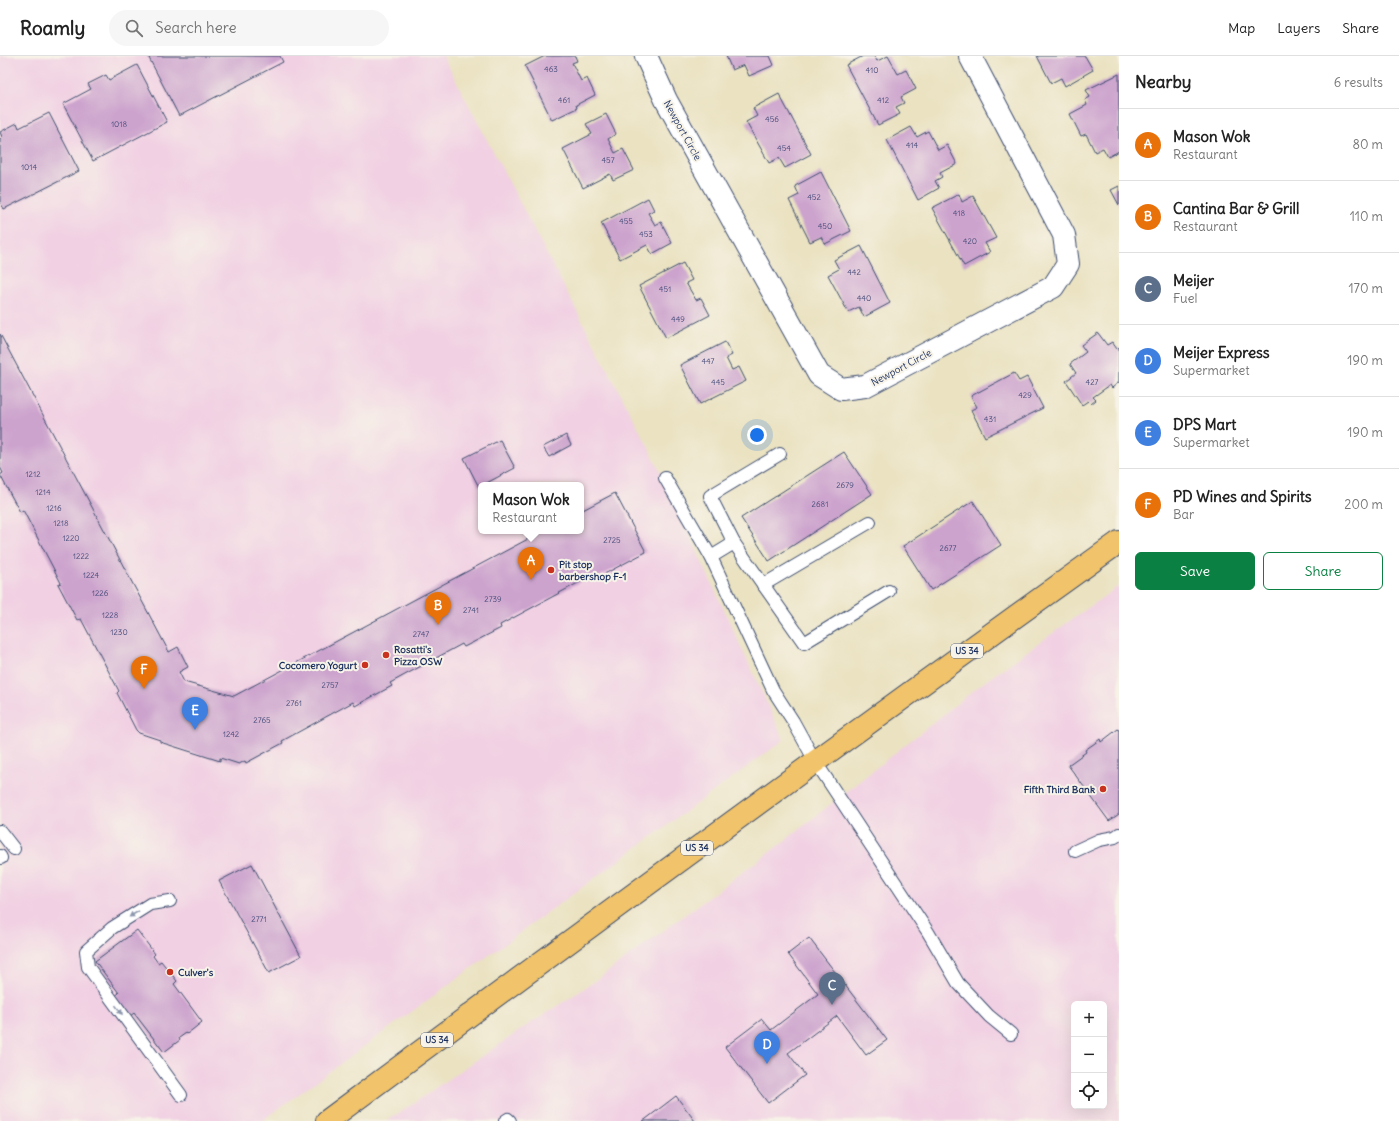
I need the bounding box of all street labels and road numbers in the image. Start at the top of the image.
street label: Newport Circle [661,98,704,163]
street label: Newport Circle [869,346,934,389]
road number: US 34 [951,644,983,658]
road number: US 34 [681,841,713,855]
road number: US 34 [421,1033,453,1047]

